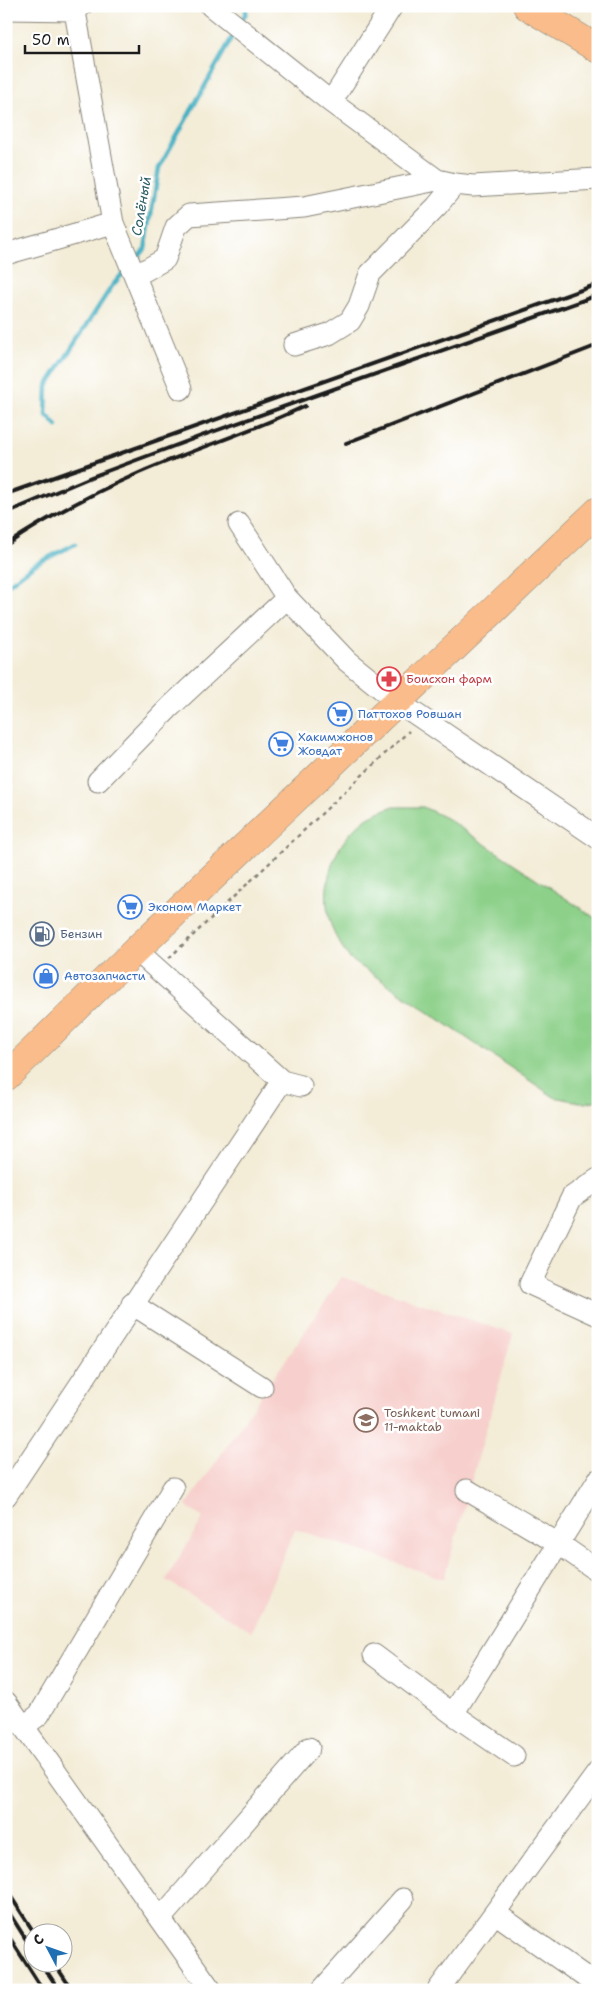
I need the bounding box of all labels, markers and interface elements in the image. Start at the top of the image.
scale bar [25,22,139,54]
text: 50 m [32,30,70,50]
water label: Солёный [127,175,155,237]
pharmacy icon: Боисхон фарм [376,666,402,692]
place label: Боисхон фарм [406,671,492,687]
supermarket icon: Паттохов Ровшан [327,701,353,727]
place label: Паттохов Ровшан [358,706,461,722]
place label: Хакимжонов Жовдат [298,729,373,759]
supermarket icon: Хакимжонов Жовдат [268,731,294,757]
supermarket icon: Эконом Маркет [117,894,143,920]
place label: Эконом Маркет [148,899,242,915]
fuel station icon: Бензин [29,921,55,947]
place label: Бензин [60,926,102,942]
shop icon: Автозапчасти [33,963,59,989]
place label: Автозапчасти [64,968,146,984]
place label: Toshkent tumani 11-maktab [384,1405,480,1435]
school or university icon: Toshkent tumani 11-maktab [353,1407,379,1433]
north arrow [22,1924,72,1974]
text: С [29,1930,48,1949]

